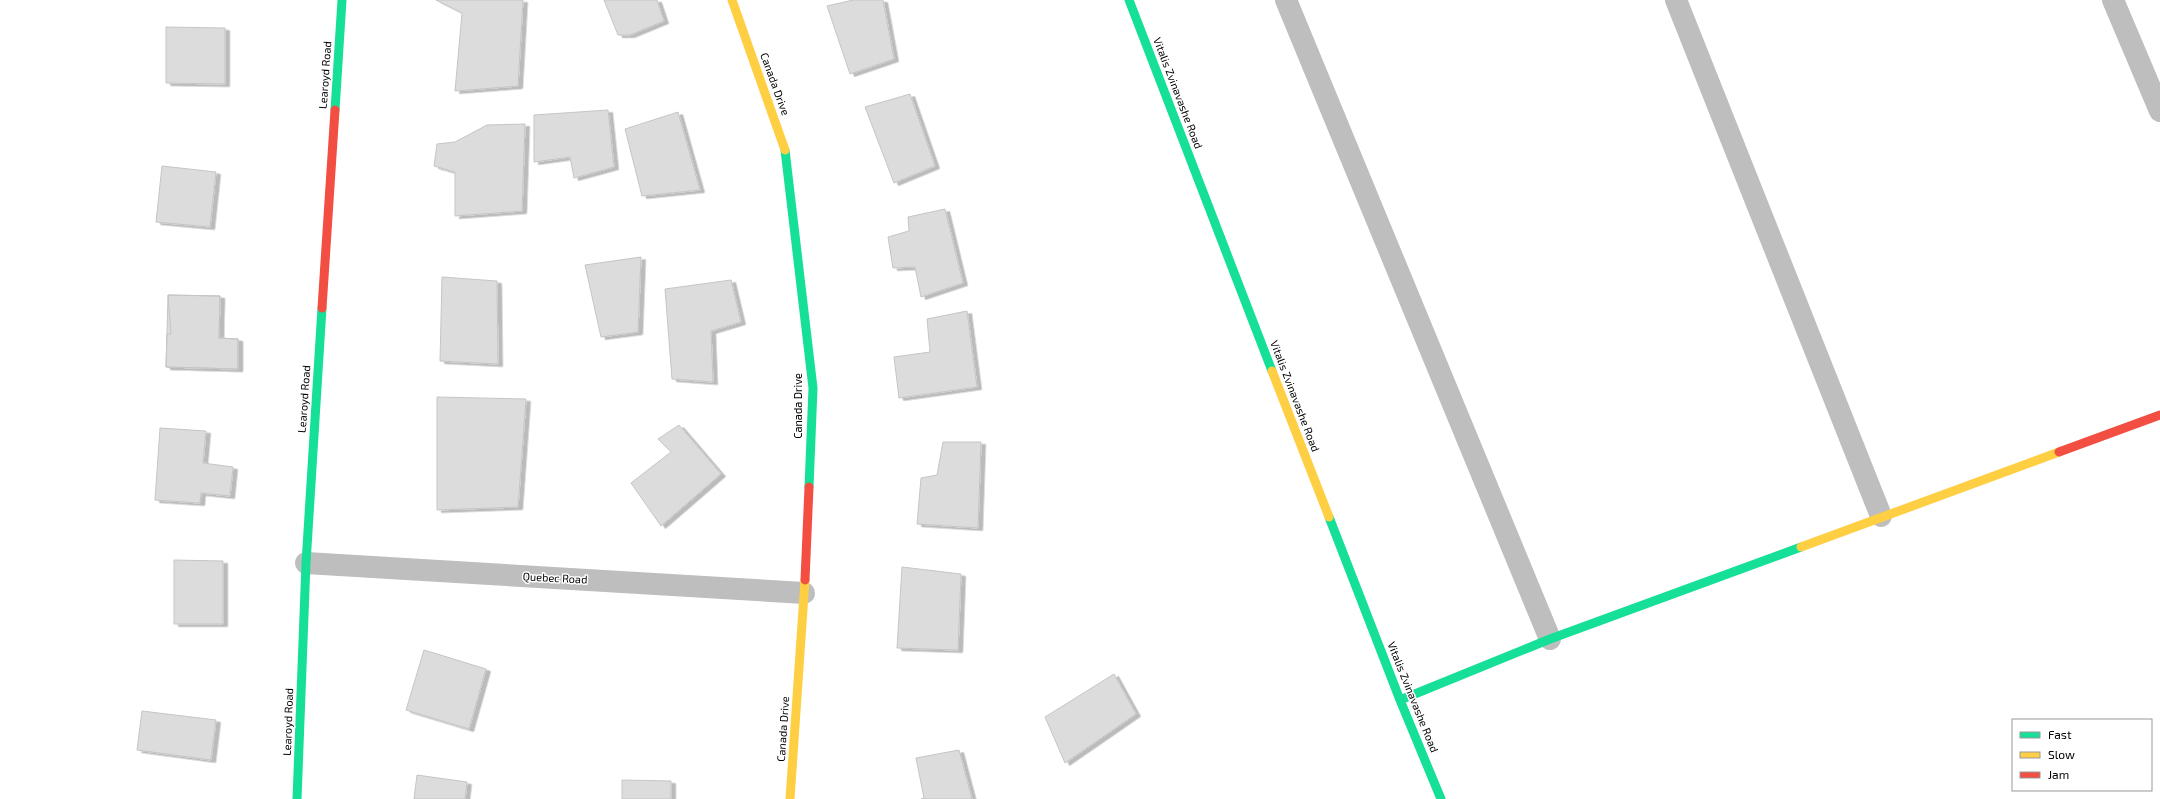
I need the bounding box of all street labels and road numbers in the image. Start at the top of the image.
street label: Vitalis Zvinavashe Road [1151,35,1206,150]
street label: Learoyd Road [316,41,333,109]
street label: Canada Drive [758,51,793,117]
street label: Vitalis Zvinavashe Road [1268,338,1323,453]
street label: Learoyd Road [295,365,312,433]
street label: Canada Drive [791,373,804,439]
street label: Quebec Road [522,569,588,587]
street label: Vitalis Zvinavashe Road [1385,640,1442,754]
street label: Learoyd Road [280,688,295,756]
street label: Canada Drive [774,696,791,762]

